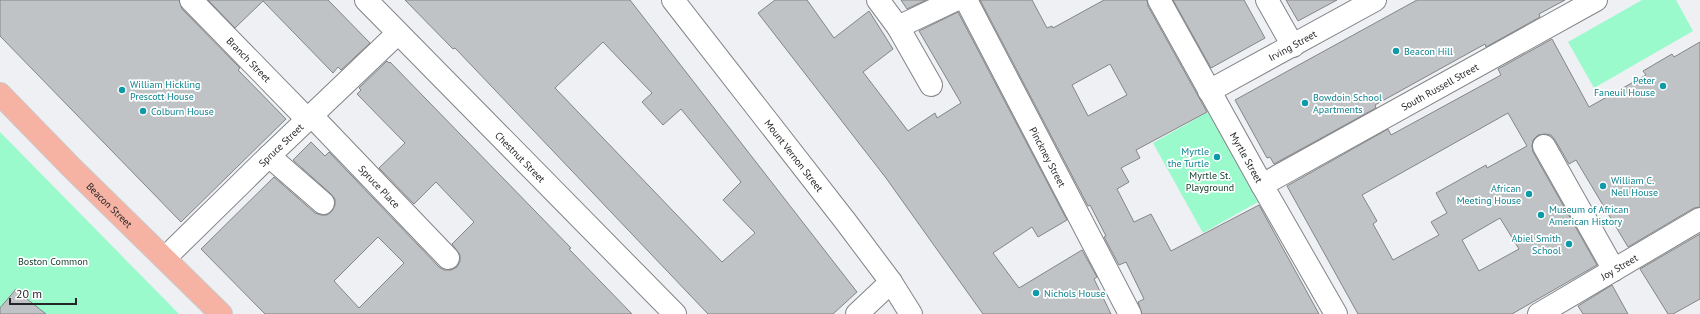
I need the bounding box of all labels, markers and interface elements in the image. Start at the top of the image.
street label: Irving Street [1266,27,1319,64]
street label: Branch Street [224,34,274,85]
place label: Beacon Hill [1404,45,1453,58]
marker: Beacon Hill [1391,46,1401,56]
street label: South Russell Street [1399,60,1481,113]
place label: Peter Faneuil House [1594,74,1656,99]
place label: William Hickling Prescott House [130,78,200,103]
marker: Peter Faneuil House [1658,81,1668,91]
marker: William Hickling Prescott House [117,85,127,95]
place label: Bowdoin School Apartments [1313,91,1382,116]
marker: Bowdoin School Apartments [1300,98,1310,108]
place label: Colburn House [151,105,214,118]
marker: Colburn House [138,106,148,116]
street label: Mount Vernon Street [762,117,827,195]
street label: Spruce Street [256,120,306,169]
street label: Pinckney Street [1027,125,1069,190]
street label: Chestnut Street [492,129,549,185]
street label: Myrtle Street [1227,130,1266,185]
place label: Myrtle the Turtle [1168,145,1209,170]
marker: Myrtle the Turtle [1212,152,1222,162]
street label: Spruce Place [356,162,403,211]
park label: Myrtle St. Playground [1186,169,1234,194]
place label: William C. Nell House [1611,174,1658,199]
street label: Beacon Street [84,180,136,231]
marker: William C. Nell House [1598,181,1608,191]
place label: African Meeting House [1457,182,1521,207]
marker: African Meeting House [1524,189,1534,199]
place label: Museum of African American History [1549,203,1629,228]
marker: Museum of African American History [1536,210,1546,220]
place label: Abiel Smith School [1511,232,1561,257]
marker: Abiel Smith School [1564,239,1574,249]
street label: Joy Street [1597,250,1640,283]
park label: Boston Common [18,255,88,268]
scale bar [10,280,76,306]
text: 20 m [16,286,42,301]
place label: Nichols House [1044,287,1105,300]
marker: Nichols House [1031,288,1041,298]

